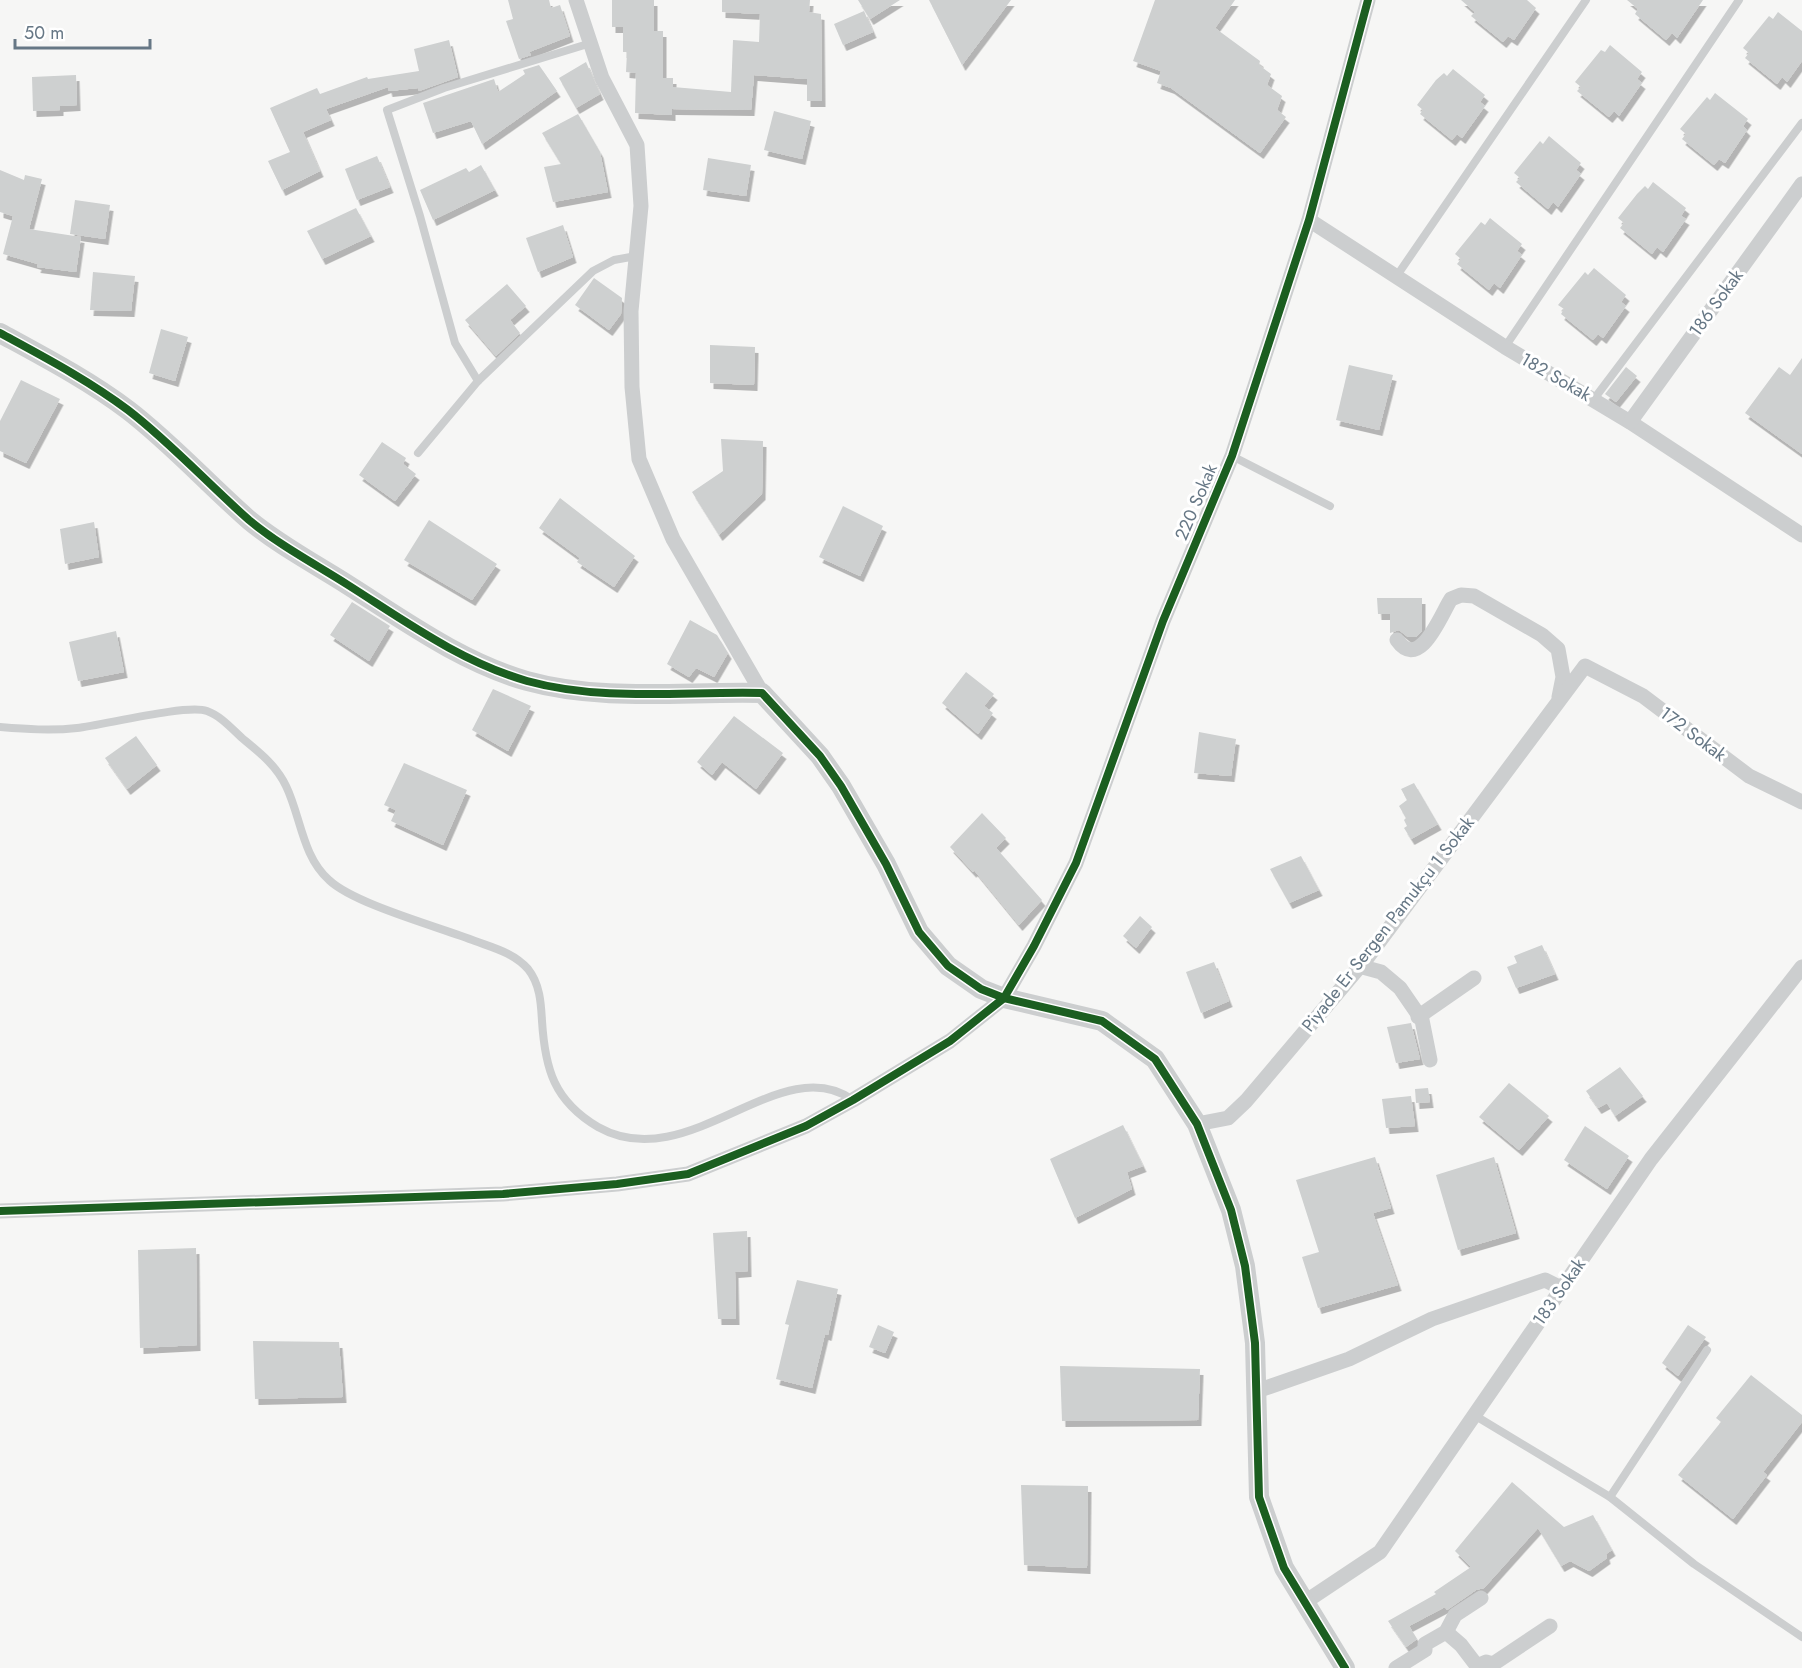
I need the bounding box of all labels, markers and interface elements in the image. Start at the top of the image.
scale bar [15,12,150,50]
text: 50 m [24,20,64,46]
street label: 186 Sokak [1683,264,1749,342]
street label: 182 Sokak [1516,346,1596,408]
street label: 220 Sokak [1168,460,1224,544]
street label: 172 Sokak [1654,700,1732,768]
street label: Piyade Er Sergen Pamukçu 1 Sokak [1295,811,1481,1037]
street label: 183 Sokak [1526,1253,1592,1331]

